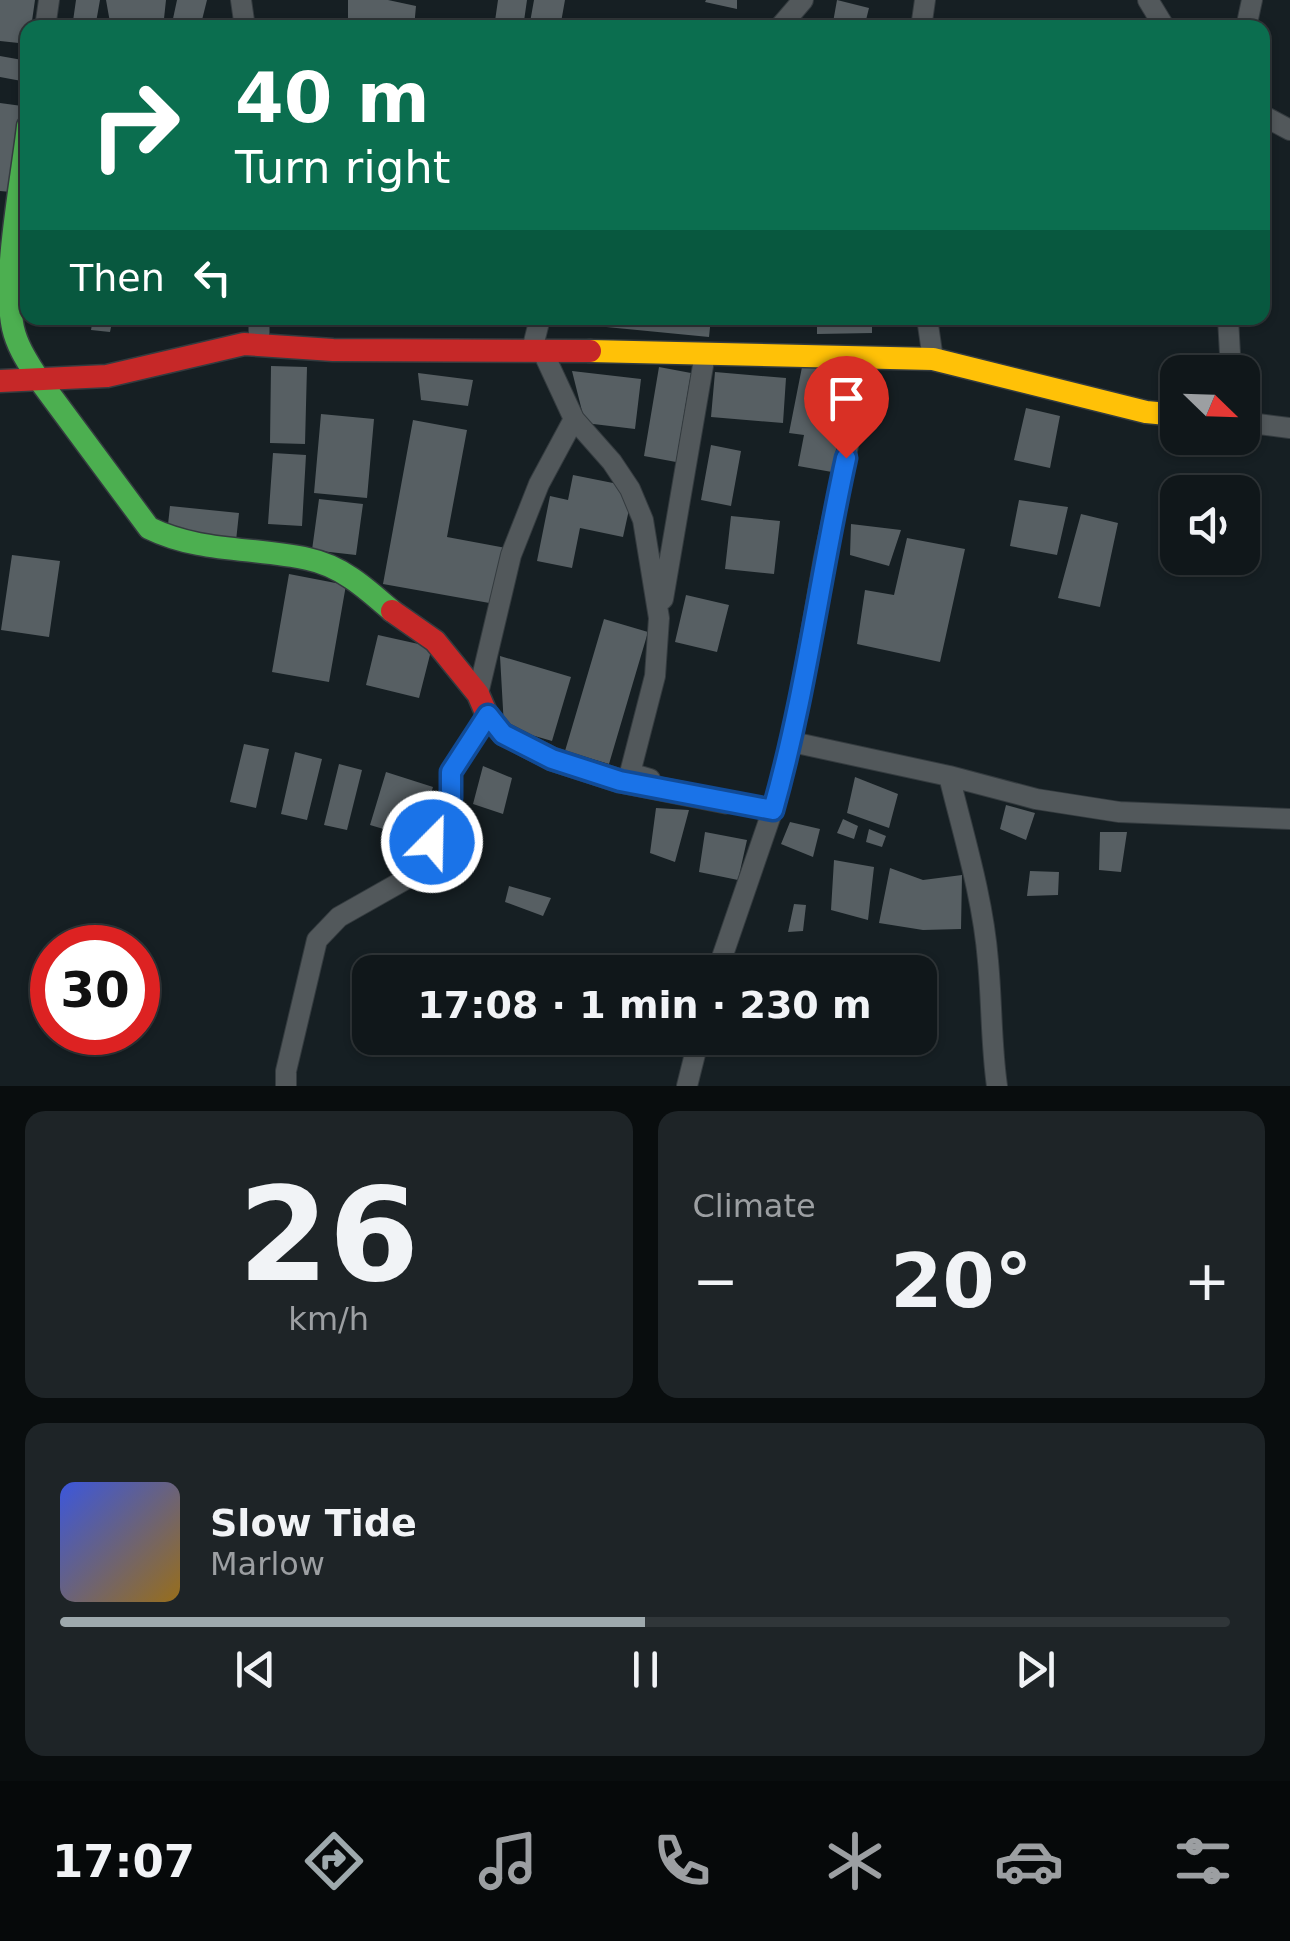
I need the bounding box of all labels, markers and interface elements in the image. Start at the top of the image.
text: 40 m [235,57,430,139]
icon: right [70,60,200,190]
text: Turn right [235,141,450,194]
icon: left [185,250,240,305]
text: Then [70,256,165,300]
north arrow [1160,355,1260,455]
map controls [1160,355,1260,575]
pin [804,356,889,459]
icon: arrive [819,371,874,426]
button: sound [1160,475,1260,575]
position arrow [380,790,484,894]
speed limit sign: 30 [30,925,160,1055]
text: 17:08 · 1 min · 230 m [417,983,872,1027]
text: 26 [238,1159,419,1311]
text: Climate [693,1187,816,1225]
text: 20° [890,1237,1032,1325]
text: − [693,1249,739,1313]
text: + [1184,1249,1230,1313]
text: km/h [288,1300,369,1338]
text: Slow Tide [210,1501,417,1545]
text: Marlow [210,1545,325,1583]
icon: previous [228,1642,283,1697]
icon: pause [618,1642,673,1697]
icon: next [1008,1642,1063,1697]
icon: directions [299,1826,369,1896]
icon: music [473,1826,543,1896]
icon: phone [647,1826,717,1896]
icon: climate [820,1826,890,1896]
icon: car [994,1826,1064,1896]
icon: filters [1168,1826,1238,1896]
text: 17:07 [52,1835,195,1888]

